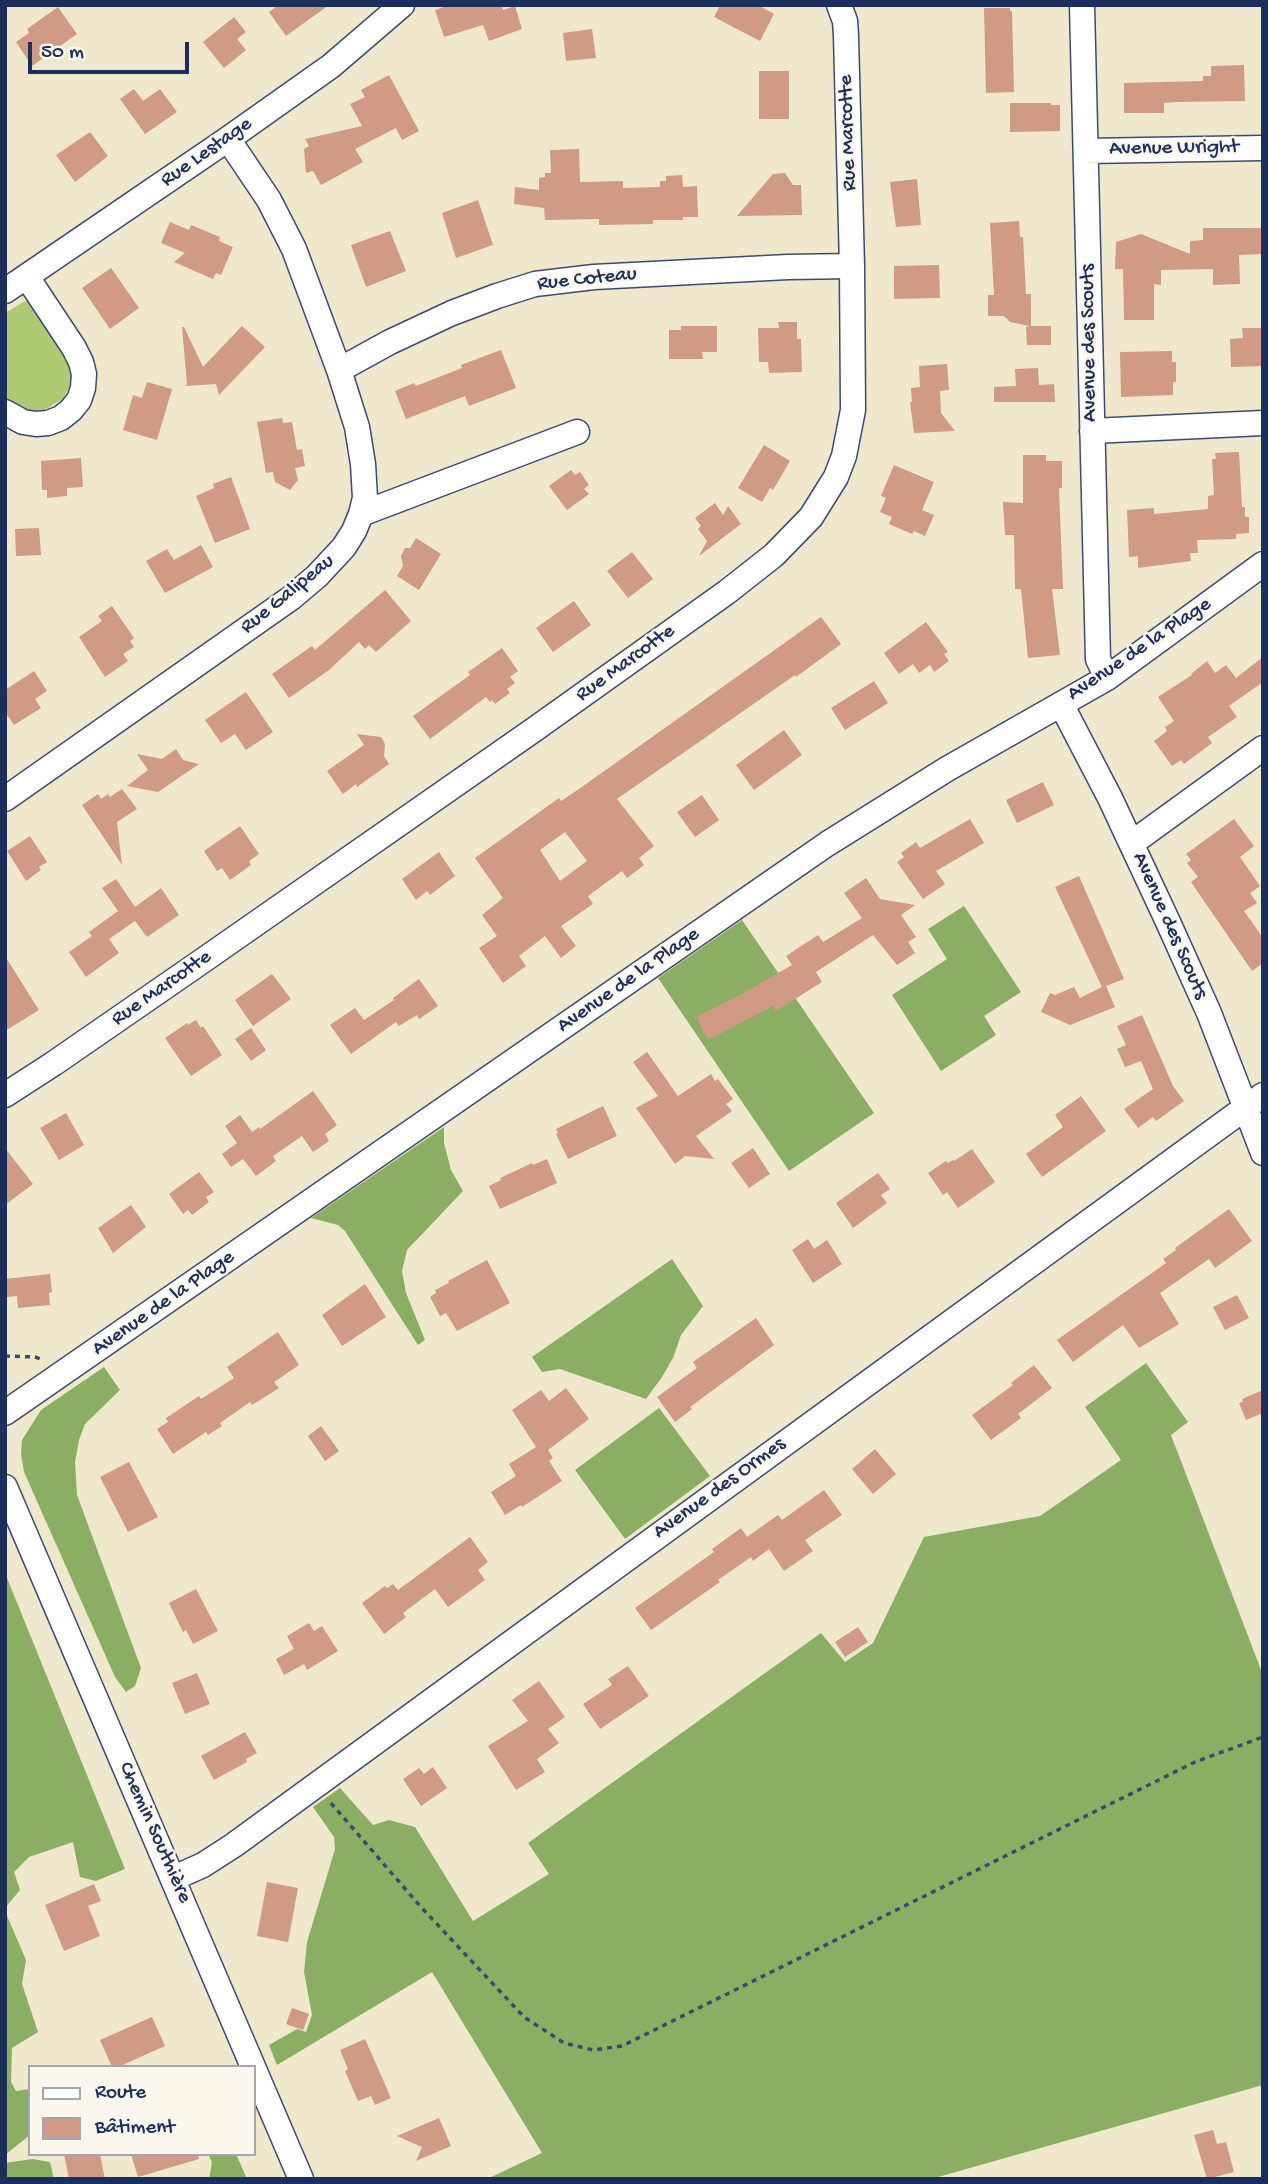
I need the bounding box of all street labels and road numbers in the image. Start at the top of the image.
street label: Rue Marcotte [834,74,864,192]
street label: Rue Lestage [156,112,258,194]
street label: Avenue Wright [1109,135,1239,163]
street label: Rue Coteau [536,262,638,298]
street label: Avenue des Scouts [1076,264,1104,422]
street label: Rue Galipeau [236,550,340,640]
street label: Avenue de la Plage [1063,593,1217,707]
street label: Rue Marcotte [572,620,680,708]
street label: Avenue des Scouts [1125,849,1213,1003]
street label: Avenue de la Plage [553,922,705,1040]
street label: Rue Marcotte [107,945,217,1033]
street label: Avenue de la Plage [88,1245,240,1363]
street label: Avenue des Ormes [649,1433,791,1545]
street label: Chemin Southière [112,1758,196,1908]

